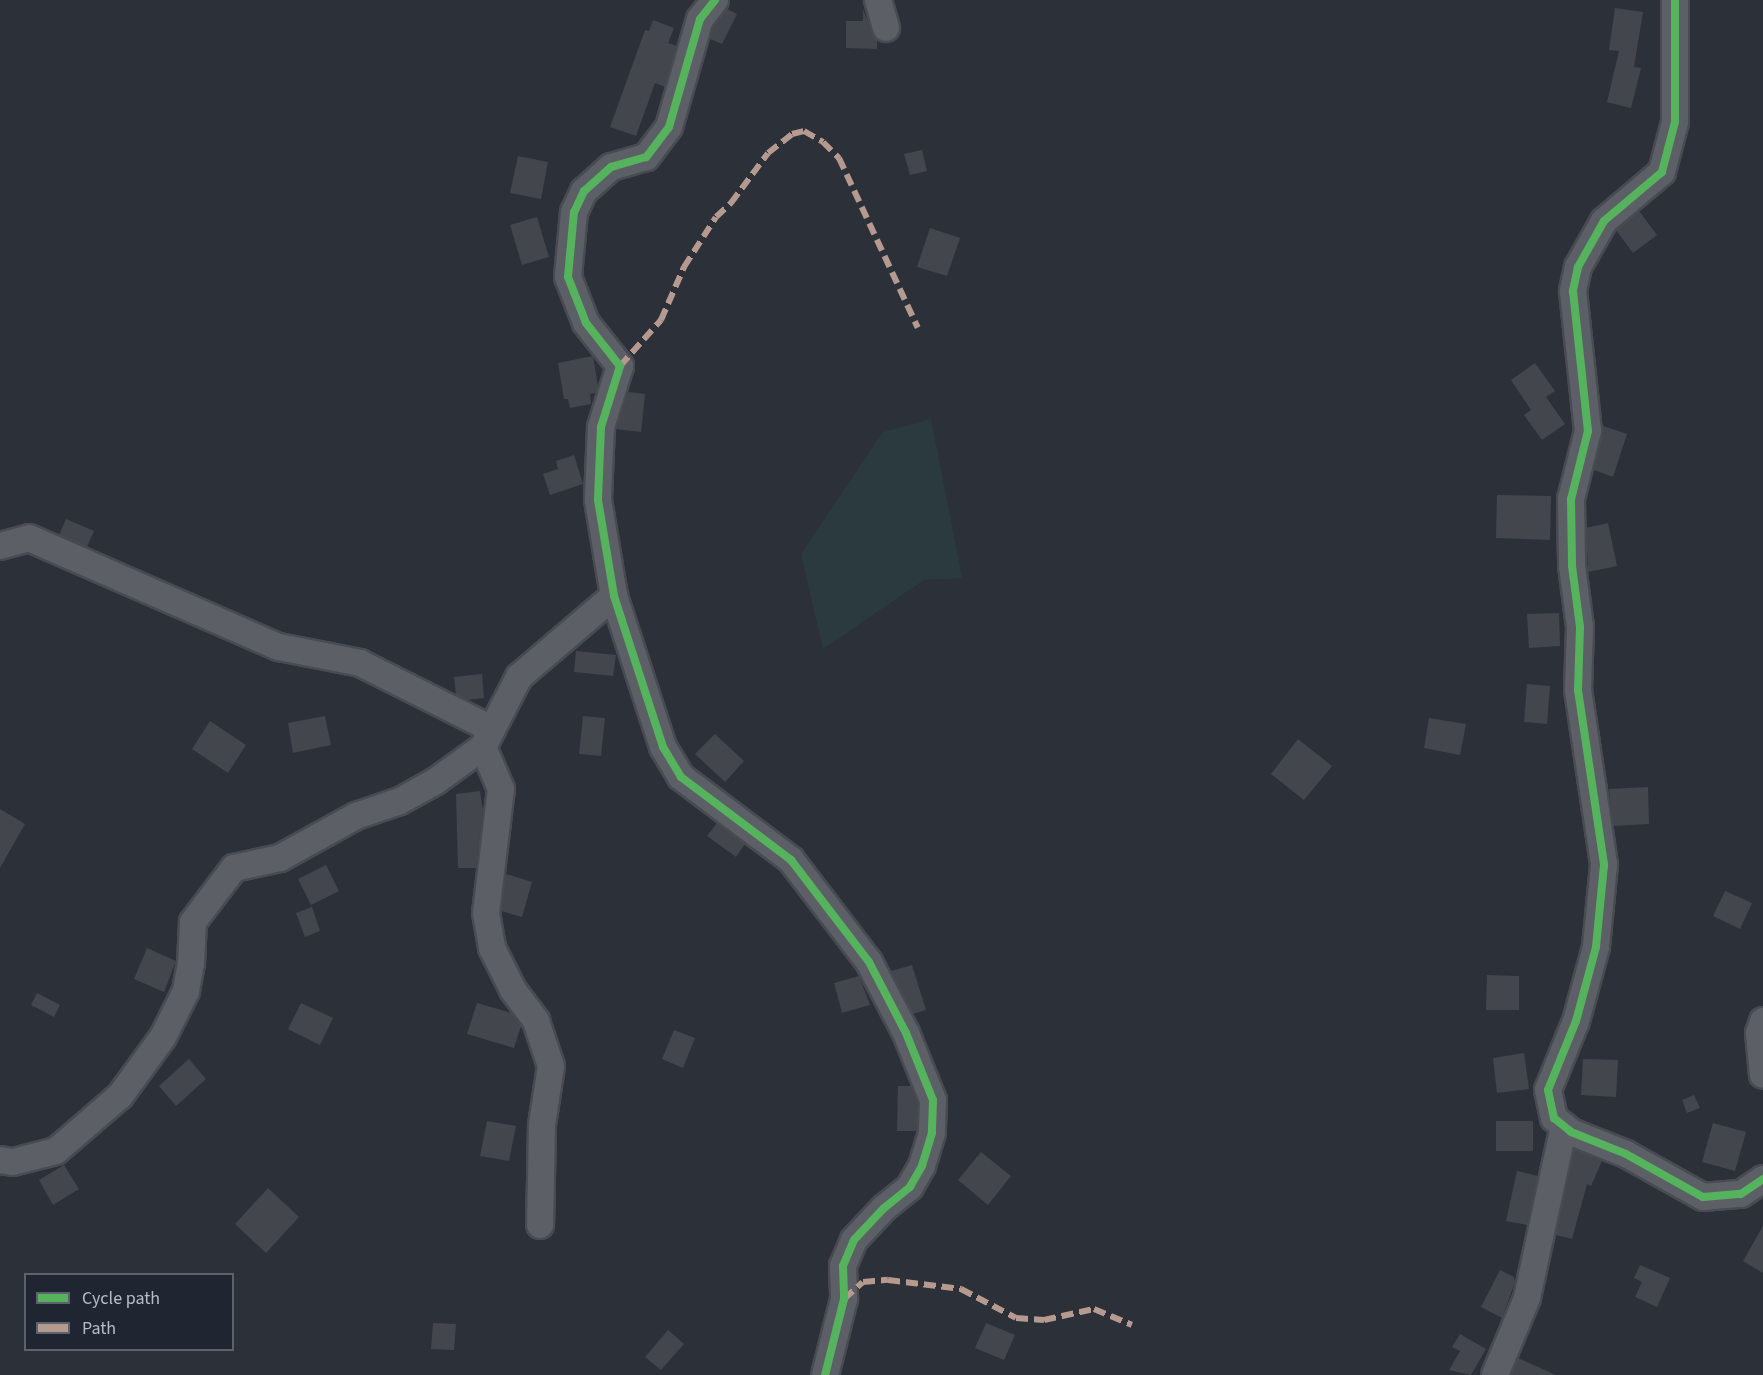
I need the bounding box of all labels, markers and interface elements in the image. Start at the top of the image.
legend [24,1273,234,1351]
text: Cycle path [82,1286,160,1311]
text: Path [82,1316,116,1341]

